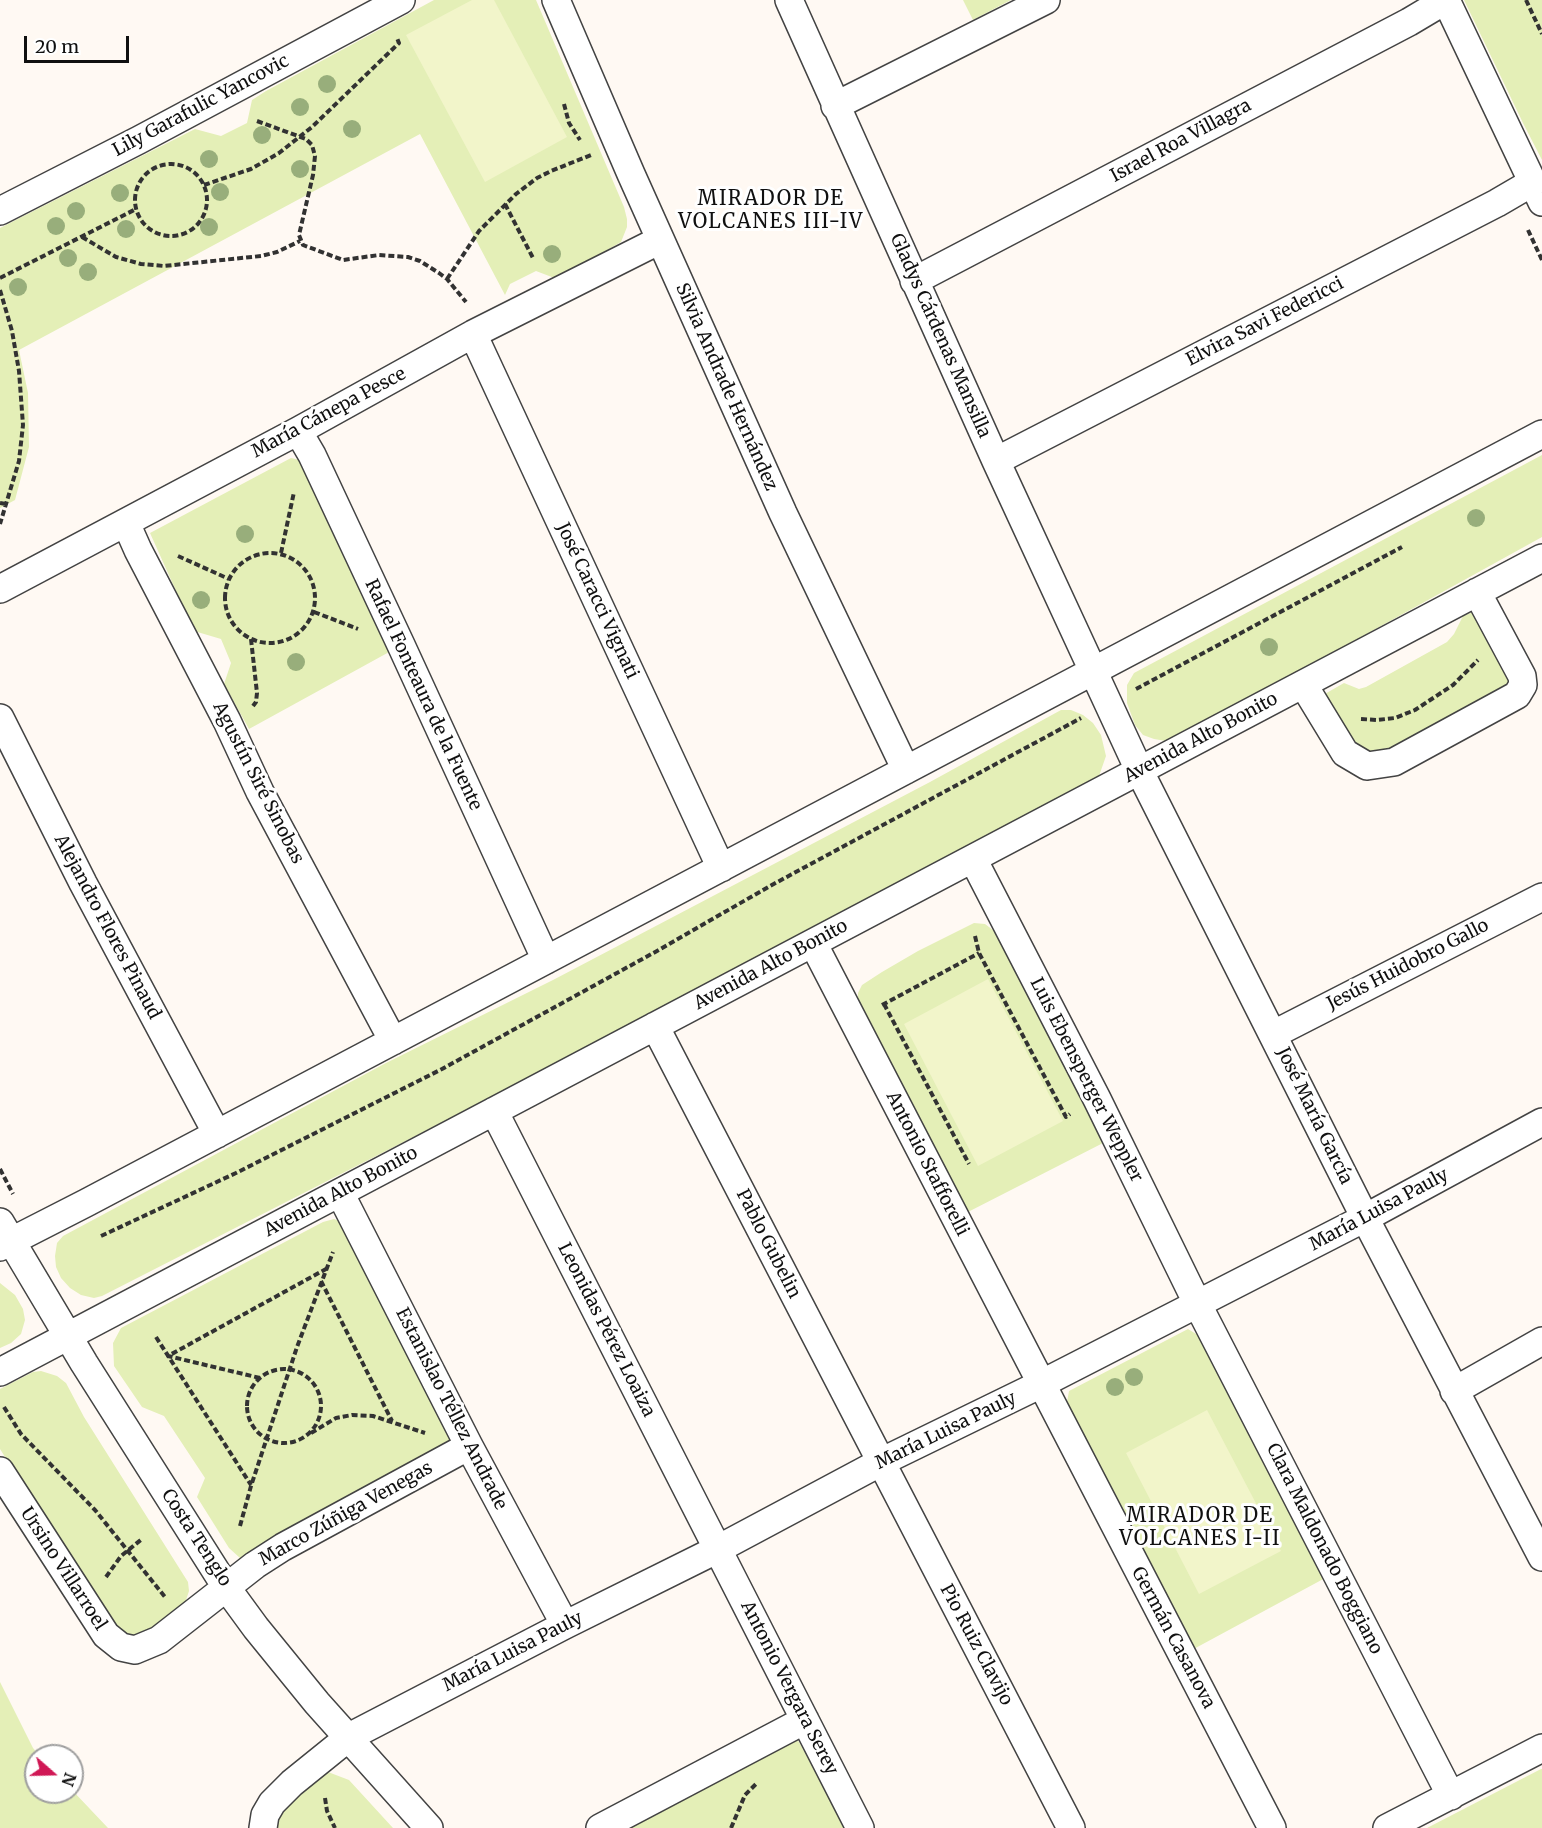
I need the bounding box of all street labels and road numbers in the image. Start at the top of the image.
street label: Lily Garafulic Yancovic [109,50,293,162]
street label: Israel Roa Villagra [1107,95,1255,187]
street label: Gladys Cárdenas Mansilla [885,230,995,442]
street label: Elvira Savi Federicci [1183,273,1347,371]
street label: Silvia Andrade Hernández [670,280,782,494]
street label: María Cánepa Pesce [248,363,410,463]
street label: José Caracci Vignati [551,520,643,682]
street label: Rafael Fonteaura de la Fuente [360,576,486,814]
street label: Avenida Alto Bonito [1120,688,1282,788]
street label: Agustín Siré Sinobas [208,699,308,867]
street label: Alejandro Flores Pinaud [49,831,165,1023]
street label: Avenida Alto Bonito [690,915,852,1015]
street label: Jesús Huidobro Gallo [1323,915,1493,1015]
street label: Luis Ebensperger Weppler [1025,974,1147,1186]
street label: José María García [1272,1044,1356,1188]
street label: Antonio Stafforelli [881,1088,973,1240]
street label: Avenida Alto Bonito [260,1142,422,1242]
street label: María Luisa Pauly [1306,1164,1452,1256]
street label: Pablo Gubelin [731,1186,805,1302]
street label: Leonidas Pérez Loaiza [553,1239,659,1421]
street label: Estanislao Téllez Andrade [391,1305,511,1513]
street label: María Luisa Pauly [872,1388,1020,1474]
street label: Clara Maldonado Boggiano [1261,1440,1387,1658]
street label: Marco Zúñiga Venegas [256,1457,436,1571]
street label: Costa Tenglo [156,1485,236,1591]
street label: Ursino Villarroel [15,1504,111,1634]
street label: Germán Casanova [1127,1564,1219,1712]
street label: Pio Ruiz Clavijo [935,1581,1017,1709]
street label: Antonio Vergara Serey [736,1597,842,1779]
street label: María Luisa Pauly [439,1607,587,1697]

